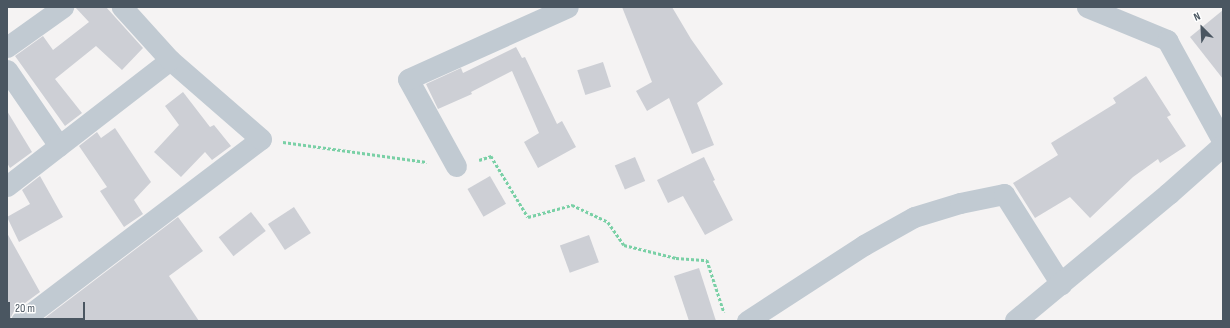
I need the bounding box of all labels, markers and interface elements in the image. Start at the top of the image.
north arrow [1182,8,1222,48]
text: N [1192,9,1202,24]
scale bar [10,294,87,320]
text: 20 m [15,301,35,316]

